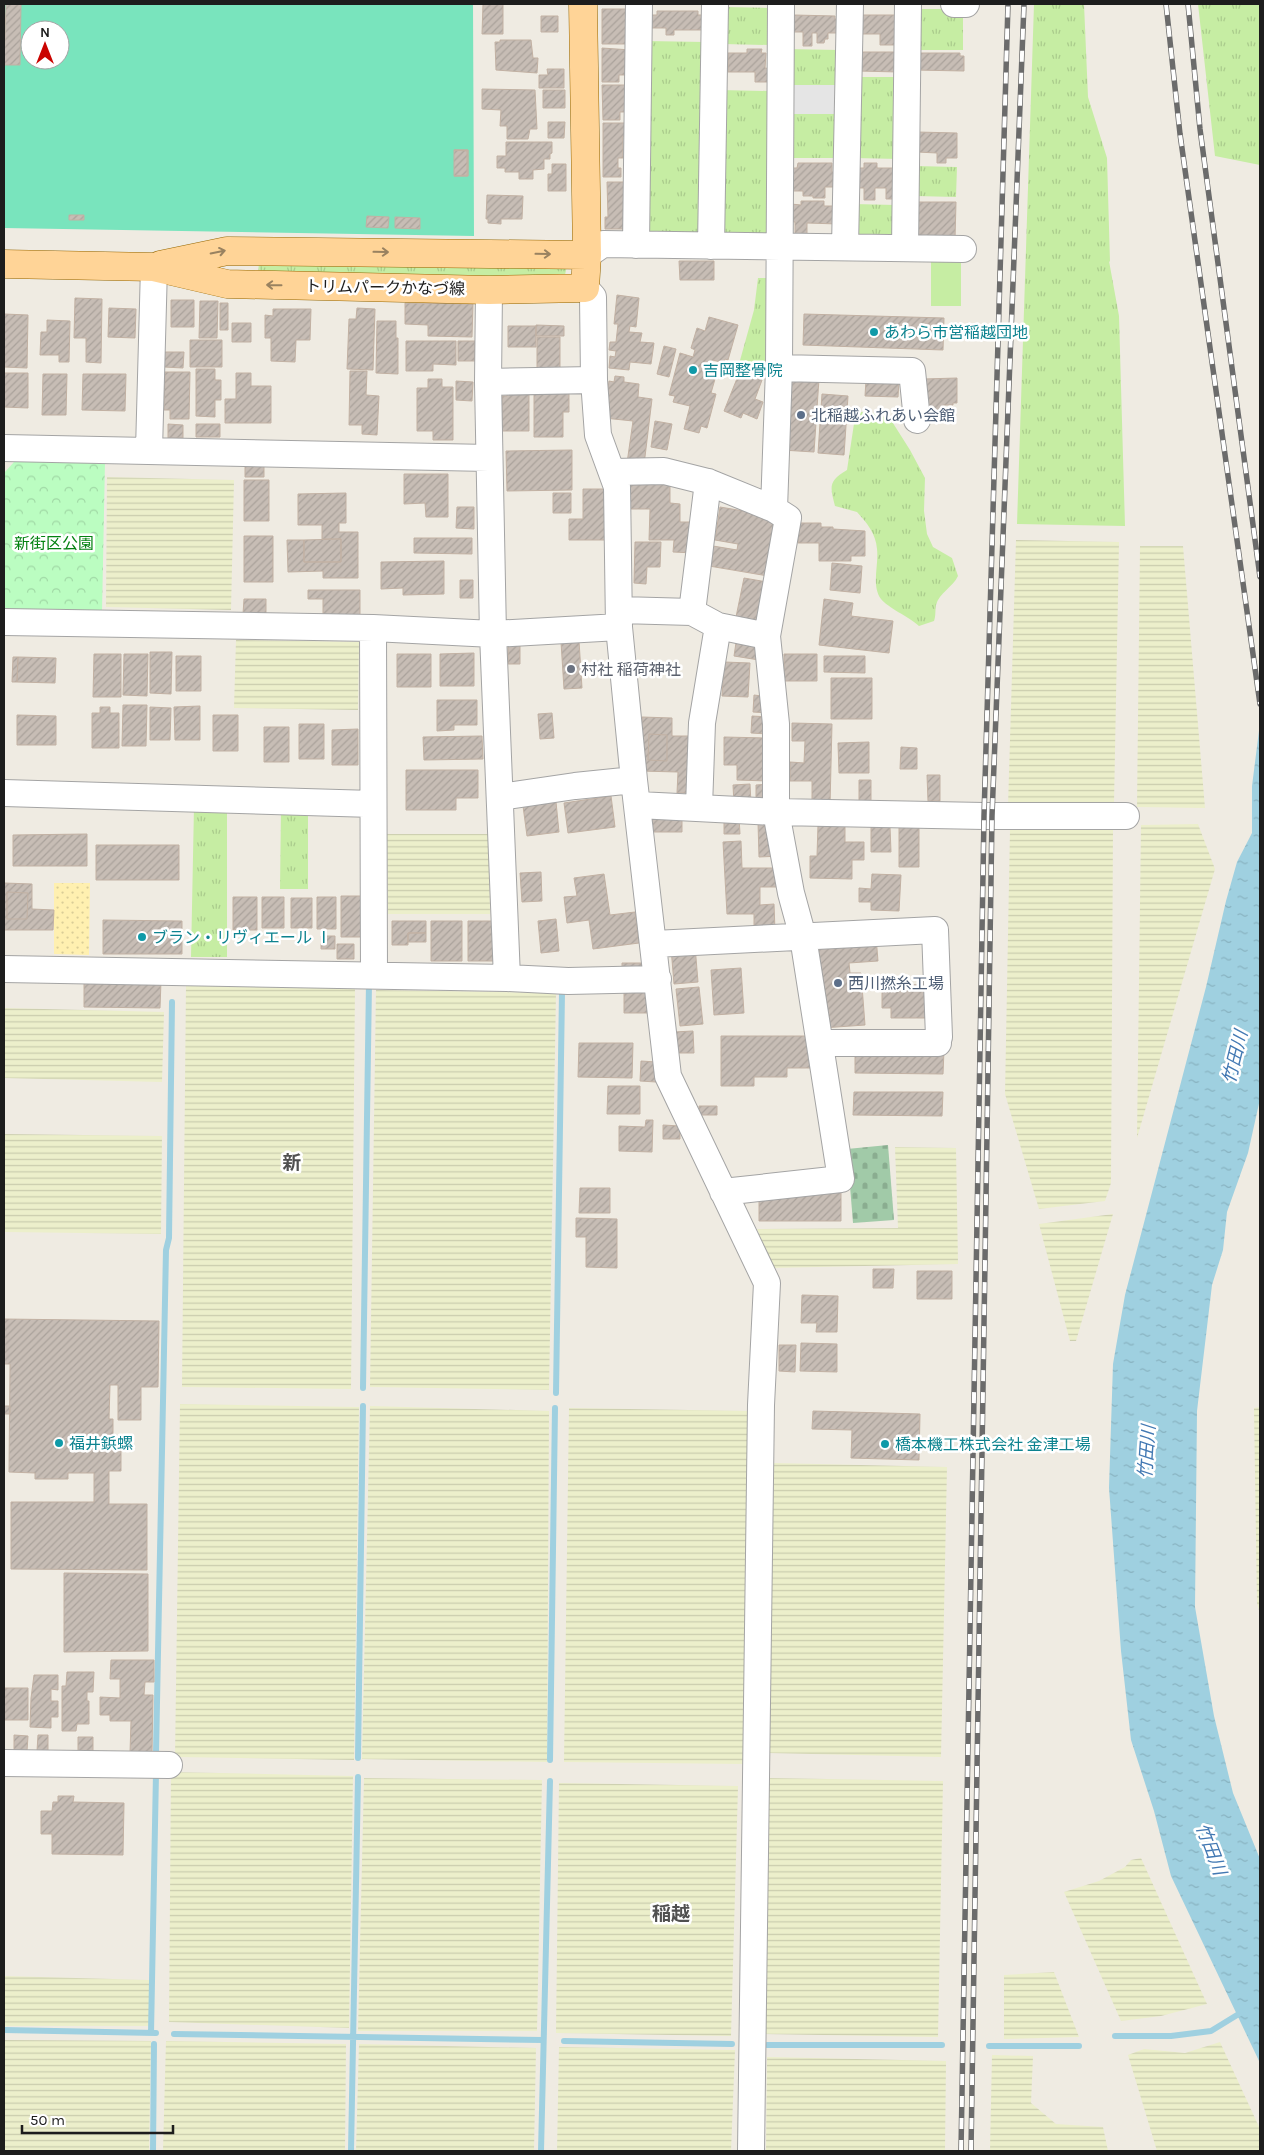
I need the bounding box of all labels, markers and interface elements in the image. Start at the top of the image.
north arrow [20,20,70,70]
text: N [40,24,50,41]
one-way arrow [210,247,226,257]
one-way arrow [372,248,388,257]
one-way arrow [535,250,551,259]
street label: トリムパークかなづ線 [305,277,465,298]
one-way arrow [266,280,282,290]
place label: あわら市営稲越団地 [884,323,1028,342]
marker: あわら市営稲越団地 [868,326,880,338]
place label: 吉岡整骨院 [703,361,783,380]
marker: 吉岡整骨院 [687,364,699,376]
place label: 北稲越ふれあい会館 [811,406,955,425]
marker: 北稲越ふれあい会館 [795,409,807,421]
park label: 新街区公園 [14,534,94,553]
place label: 村社 稲荷神社 [581,660,681,679]
marker: 村社 稲荷神社 [565,663,577,675]
place label: ブラン・リヴィエール Ⅰ [152,928,332,947]
marker: ブラン・リヴィエール Ⅰ [136,931,148,943]
place label: 西川撚糸工場 [848,974,944,993]
marker: 西川撚糸工場 [832,977,844,989]
water label: 竹田川 [1218,1026,1253,1086]
district label: 新 [282,1152,302,1174]
water label: 竹田川 [1134,1422,1160,1480]
place label: 福井鋲螺 [69,1434,133,1453]
place label: 橋本機工株式会社 金津工場 [895,1435,1091,1454]
marker: 福井鋲螺 [53,1437,65,1449]
marker: 橋本機工株式会社 金津工場 [879,1438,891,1450]
water label: 竹田川 [1191,1820,1232,1880]
district label: 稲越 [652,1903,690,1925]
scale bar [22,2102,174,2134]
text: 50 m [30,2111,65,2129]

